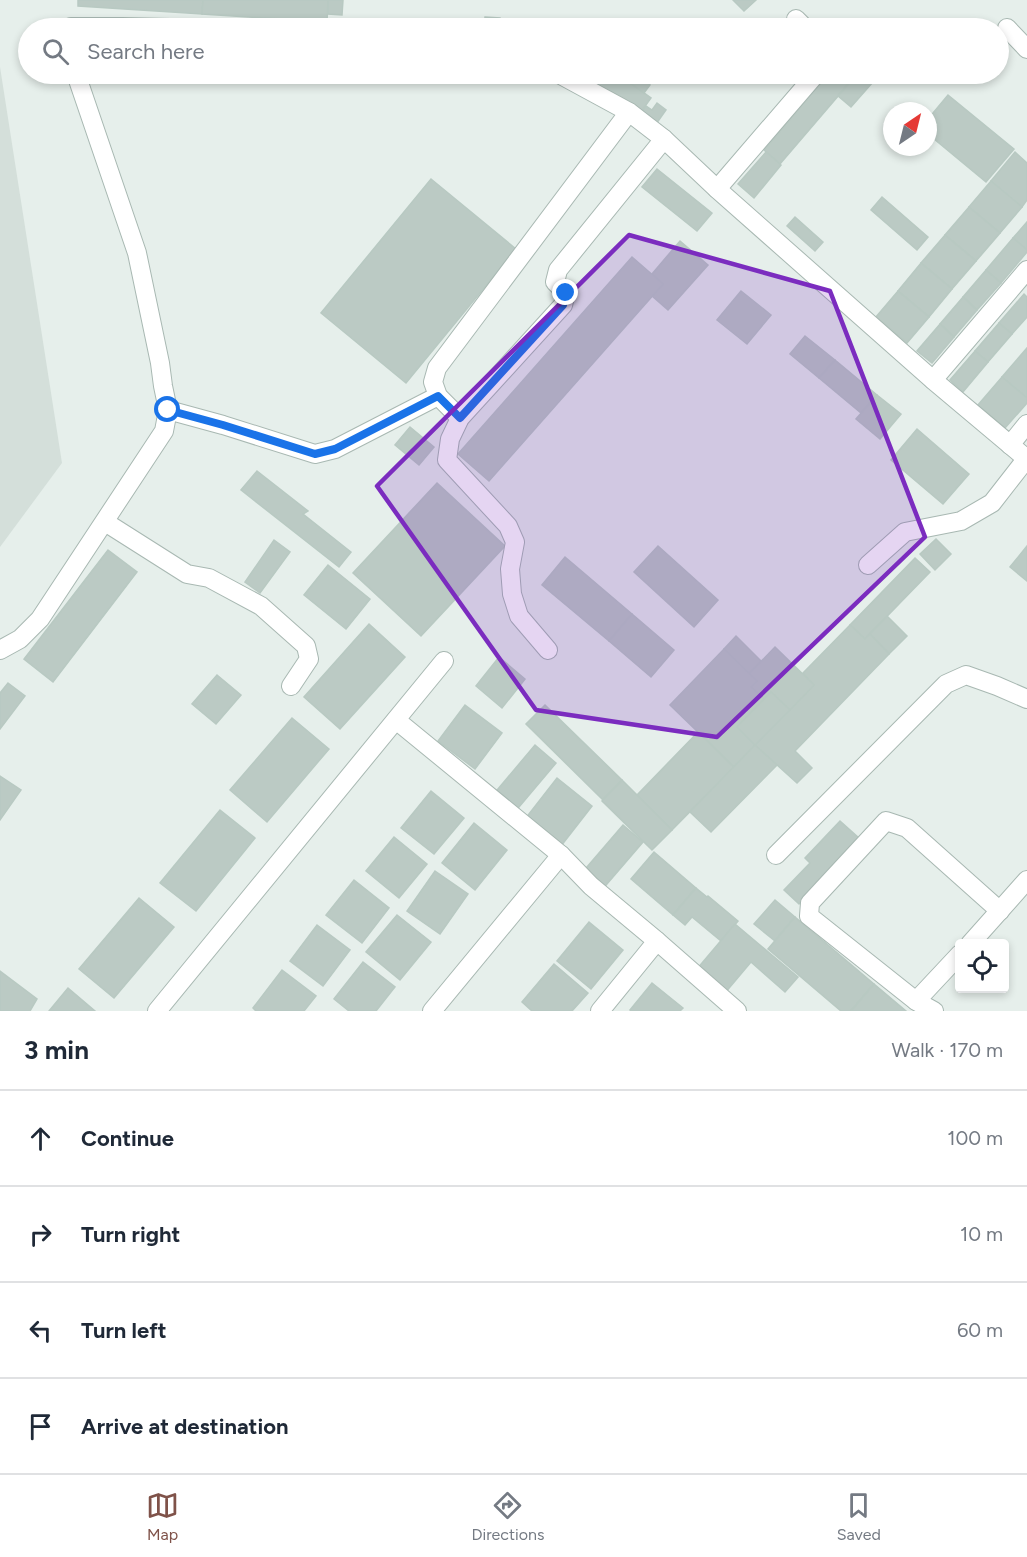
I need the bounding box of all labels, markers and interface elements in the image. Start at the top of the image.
search box [18,18,1009,84]
icon: search [39,35,72,68]
text: Search here [87,38,205,65]
north arrow [883,102,937,156]
route end [552,279,578,305]
route start [154,396,180,422]
map controls [955,939,1009,993]
button: locate [955,939,1009,993]
text: 3 min [24,1034,89,1066]
text: Walk · 170 m [892,1038,1003,1062]
icon: ahead [24,1122,57,1155]
text: Continue [81,1125,174,1152]
text: 100 m [947,1126,1003,1150]
icon: right [24,1218,57,1251]
text: Turn right [81,1221,180,1248]
text: 10 m [960,1222,1003,1246]
icon: left [24,1314,57,1347]
text: Turn left [81,1317,167,1344]
text: 60 m [957,1318,1003,1342]
icon: arrive [24,1410,57,1443]
text: Arrive at destination [81,1413,289,1440]
tab: Map [146,1489,179,1544]
tab: Directions [471,1489,544,1544]
tab: Saved [837,1489,881,1544]

